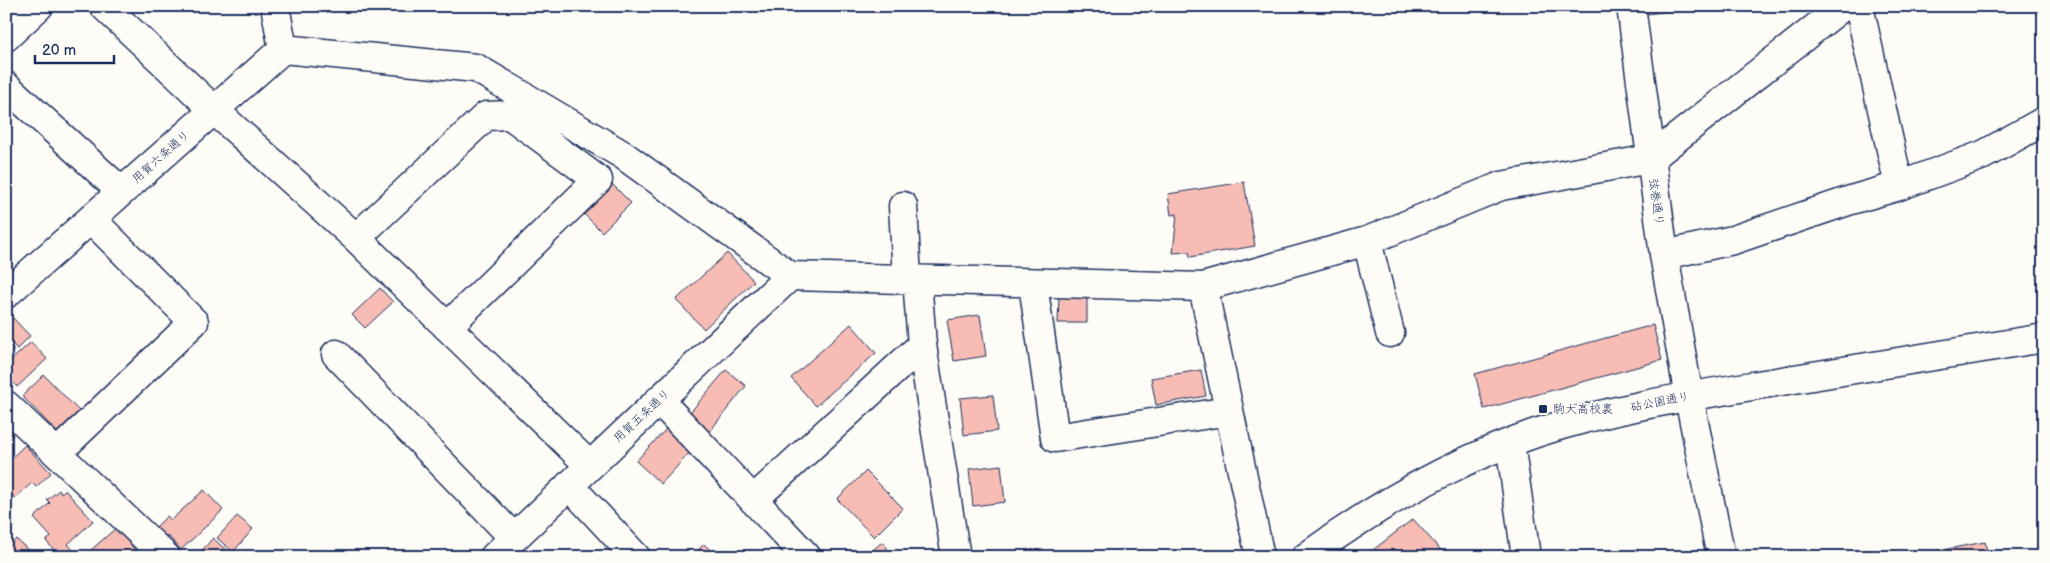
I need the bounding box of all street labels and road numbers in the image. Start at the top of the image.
street label: 用賀六条通り [129,127,193,187]
street label: 弦巻通り [1645,177,1667,227]
street label: 用賀五条通り [611,386,673,446]
street label: 砧公園通り [1629,389,1691,415]

